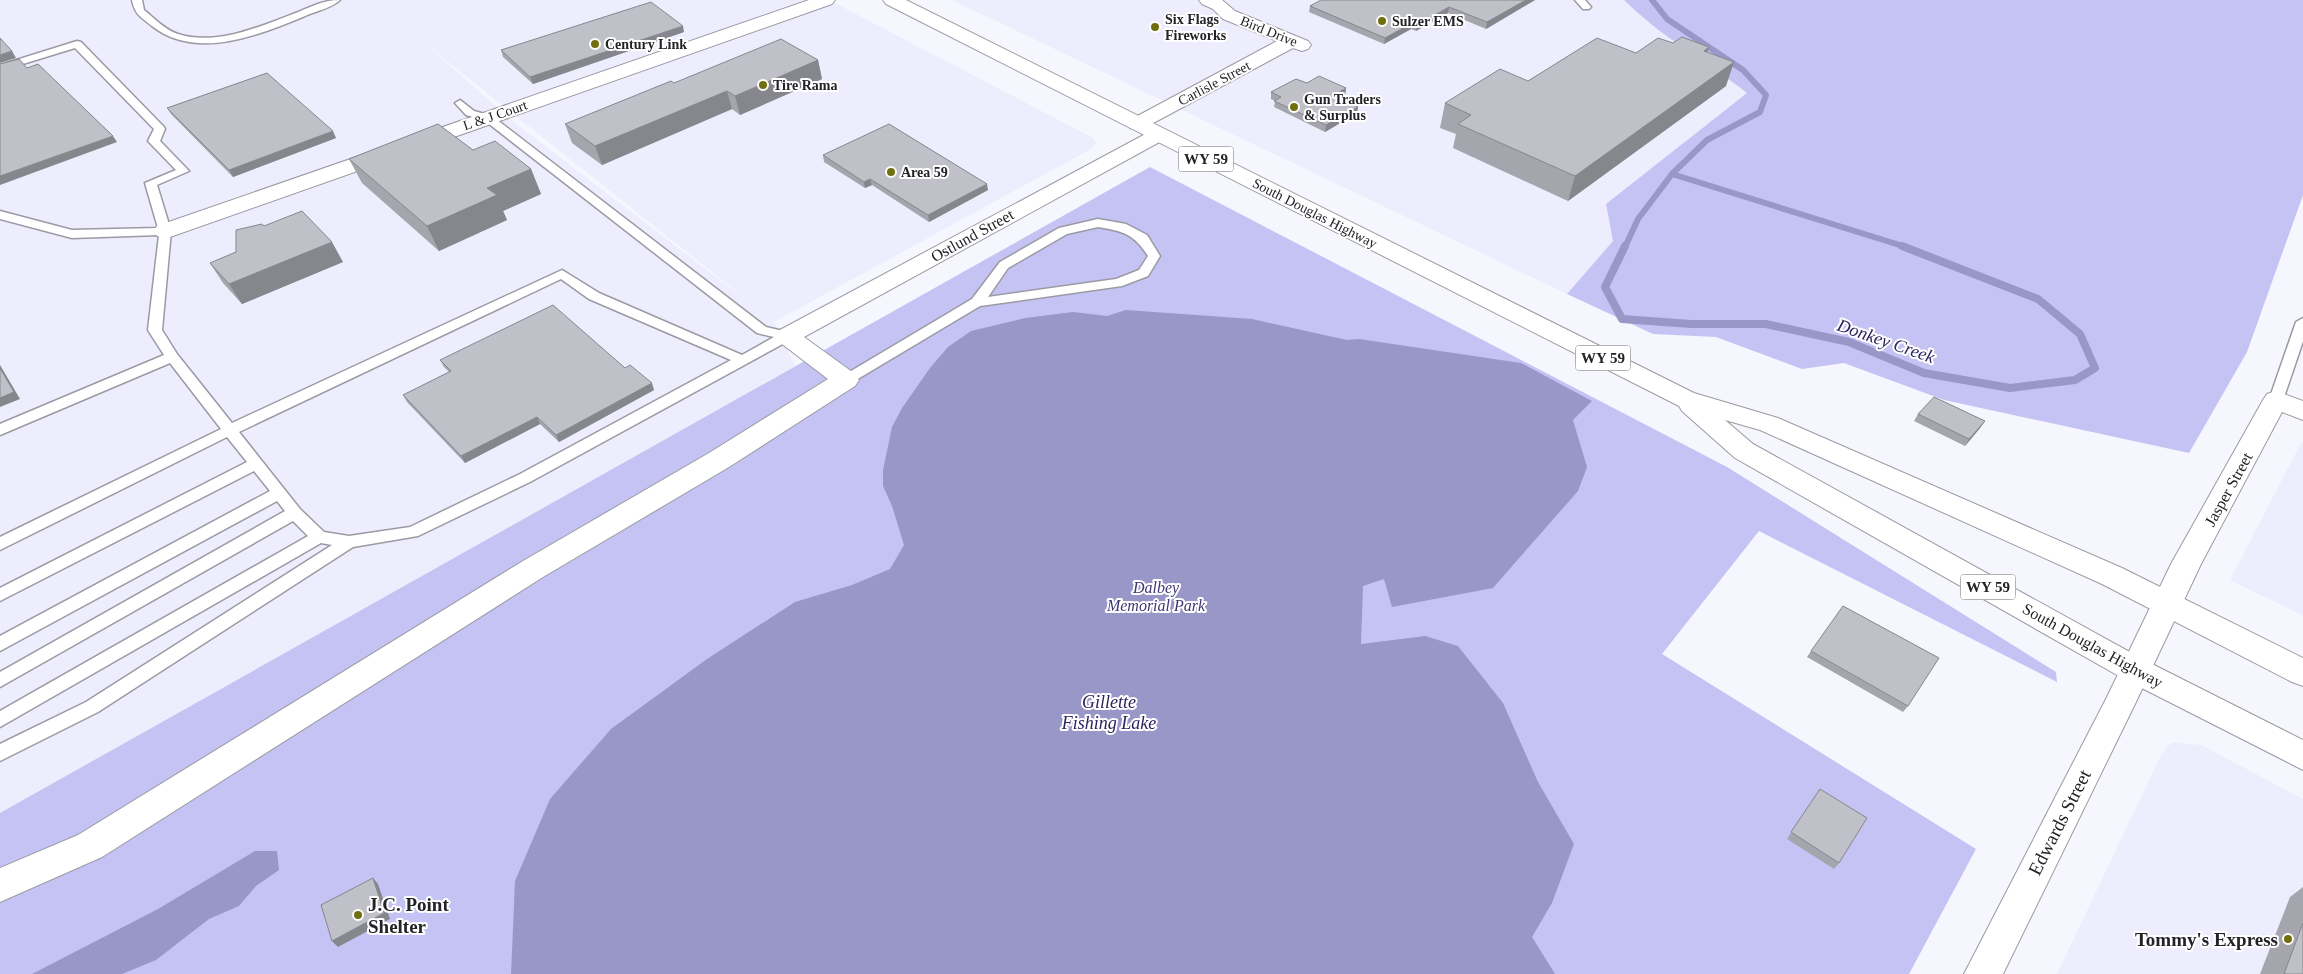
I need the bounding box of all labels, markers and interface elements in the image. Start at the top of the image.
place label: Six Flags Fireworks [1165,12,1227,43]
street label: Bird Drive [1238,13,1300,50]
place label: Sulzer EMS [1392,14,1464,29]
marker: Sulzer EMS [1376,15,1388,27]
marker: Six Flags Fireworks [1149,21,1161,33]
place label: Century Link [605,37,687,52]
marker: Century Link [589,38,601,50]
street label: Carlisle Street [1176,58,1253,109]
place label: Tire Rama [773,78,837,93]
marker: Tire Rama [757,79,769,91]
place label: Gun Traders & Surplus [1304,92,1381,123]
street label: L & J Court [461,97,529,133]
marker: Gun Traders & Surplus [1288,101,1300,113]
road number: WY 59 [1178,146,1234,172]
place label: Area 59 [901,165,948,180]
marker: Area 59 [885,166,897,178]
street label: South Douglas Highway [1250,176,1380,251]
street label: Ostlund Street [928,205,1017,265]
water label: Donkey Creek [1834,315,1938,367]
road number: WY 59 [1576,346,1630,370]
street label: Jasper Street [2201,449,2257,529]
road number: WY 59 [1960,574,2016,600]
park label: Dalbey Memorial Park [1106,579,1206,614]
street label: South Douglas Highway [2019,600,2166,692]
water label: Gillette Fishing Lake [1061,692,1156,733]
street label: Edwards Street [2024,765,2095,878]
place label: J.C. Point Shelter [368,894,449,937]
marker: J.C. Point Shelter [352,909,364,921]
place label: Tommy's Express [2135,929,2278,950]
marker: Tommy's Express [2282,933,2294,945]

